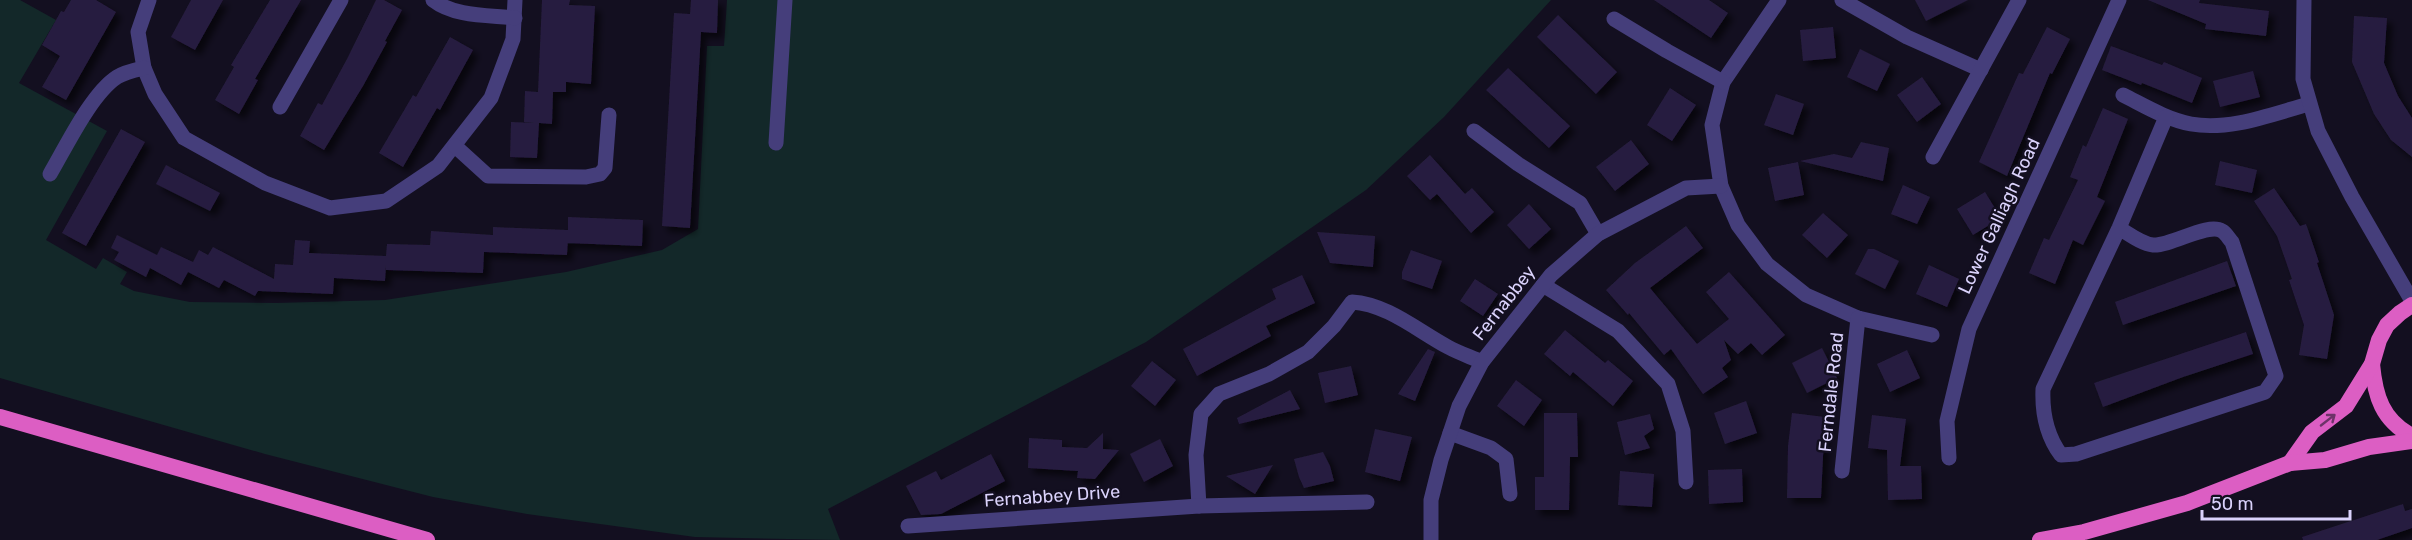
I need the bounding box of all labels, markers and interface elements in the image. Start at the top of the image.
street label: Lower Galliagh Road [1953,135,2045,297]
street label: Fernabbey [1468,261,1540,345]
street label: Ferndale Road [1814,331,1848,453]
one-way arrow [2320,413,2336,426]
street label: Fernabbey Drive [983,480,1121,512]
scale bar [2202,483,2350,521]
text: 50 m [2211,493,2254,515]

